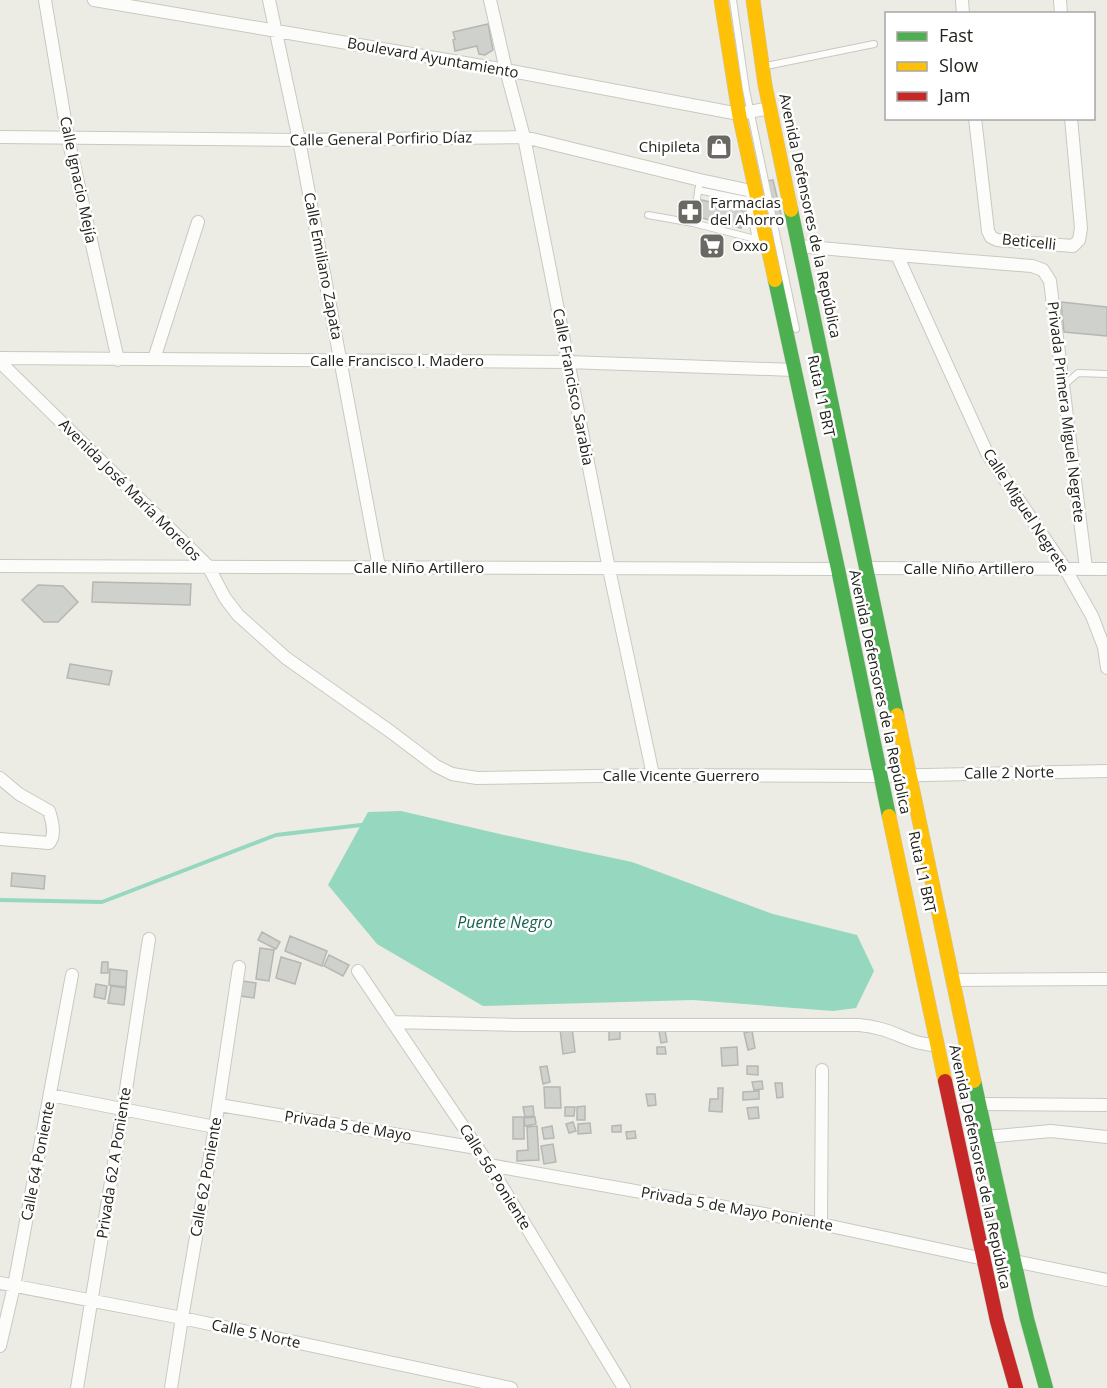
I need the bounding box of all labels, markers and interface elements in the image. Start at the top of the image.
legend [885,12,1095,120]
text: Fast [939,23,973,47]
street label: Boulevard Ayuntamiento [346,32,521,82]
text: Slow [939,53,978,77]
text: Jam [937,83,971,107]
street label: Avenida Defensores de la República [775,92,847,340]
street label: Calle Ignacio Mejía [56,114,102,245]
street label: Calle General Porfirio Díaz [289,126,472,150]
shop icon: Chipileta [704,132,734,162]
place label: Chipileta [639,136,700,156]
street label: Calle Emiliano Zapata [300,190,348,341]
place label: Farmacias del Ahorro [710,192,784,229]
pharmacy icon: Farmacias del Ahorro [675,197,705,227]
street label: Beticelli [1001,228,1057,254]
supermarket icon: Oxxo [697,231,727,261]
place label: Oxxo [732,235,768,255]
street label: Privada Primera Miguel Negrete [1043,300,1090,524]
street label: Calle Francisco Sarabia [549,307,599,467]
street label: Calle Francisco I. Madero [310,350,484,370]
street label: Ruta L1 BRT [804,353,841,439]
street label: Avenida José María Morelos [55,414,206,565]
street label: Calle Miguel Negrete [979,444,1075,577]
street label: Calle Niño Artillero [354,557,484,577]
street label: Calle Niño Artillero [904,558,1034,578]
street label: Avenida Defensores de la República [845,568,917,816]
street label: Calle 2 Norte [964,761,1054,783]
street label: Calle Vicente Guerrero [602,765,760,785]
street label: Ruta L1 BRT [905,829,942,915]
water label: Puente Negro [457,911,553,933]
street label: Avenida Defensores de la República [945,1043,1017,1291]
street label: Privada 62 A Poniente [91,1086,135,1240]
street label: Calle 64 Poniente [16,1099,58,1222]
street label: Privada 5 de Mayo [283,1105,413,1145]
street label: Calle 62 Poniente [185,1115,225,1238]
street label: Calle 56 Poniente [455,1120,536,1233]
street label: Privada 5 de Mayo Poniente [639,1181,835,1235]
street label: Calle 5 Norte [210,1314,302,1352]

